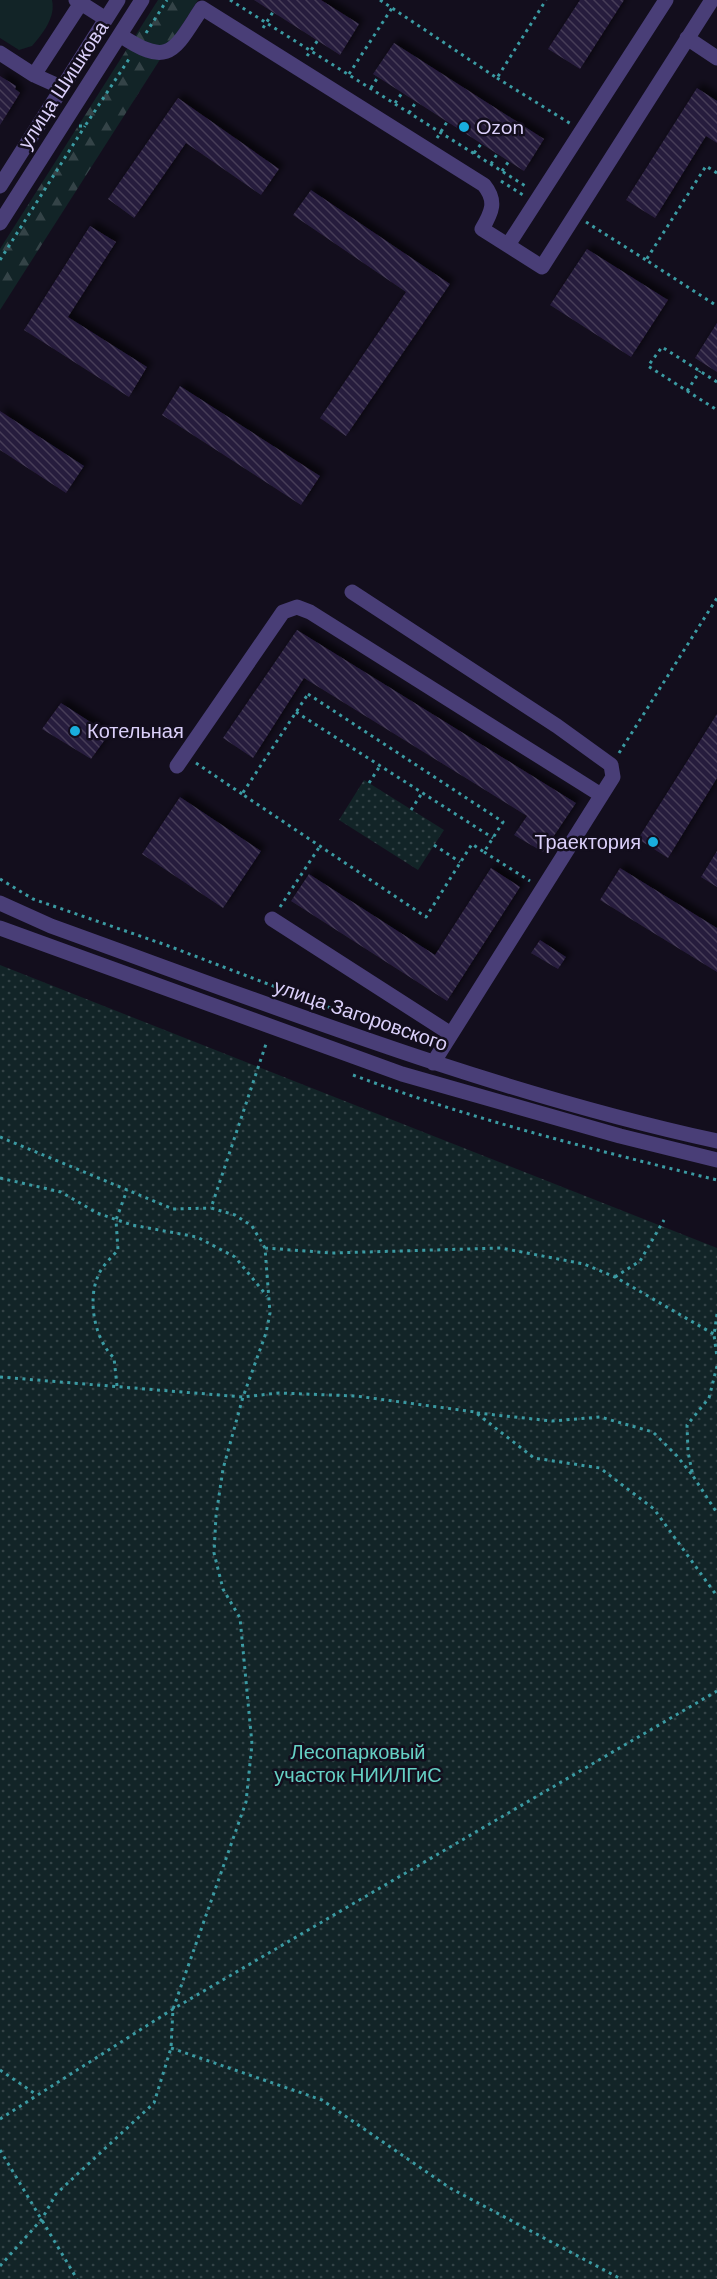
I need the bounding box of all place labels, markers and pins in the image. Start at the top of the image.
place label: Ozon [476,114,524,140]
marker: Ozon [457,120,471,134]
place label: Котельная [87,718,184,744]
marker: Котельная [68,724,82,738]
place label: Траектория [534,829,641,855]
marker: Траектория [646,835,660,849]

